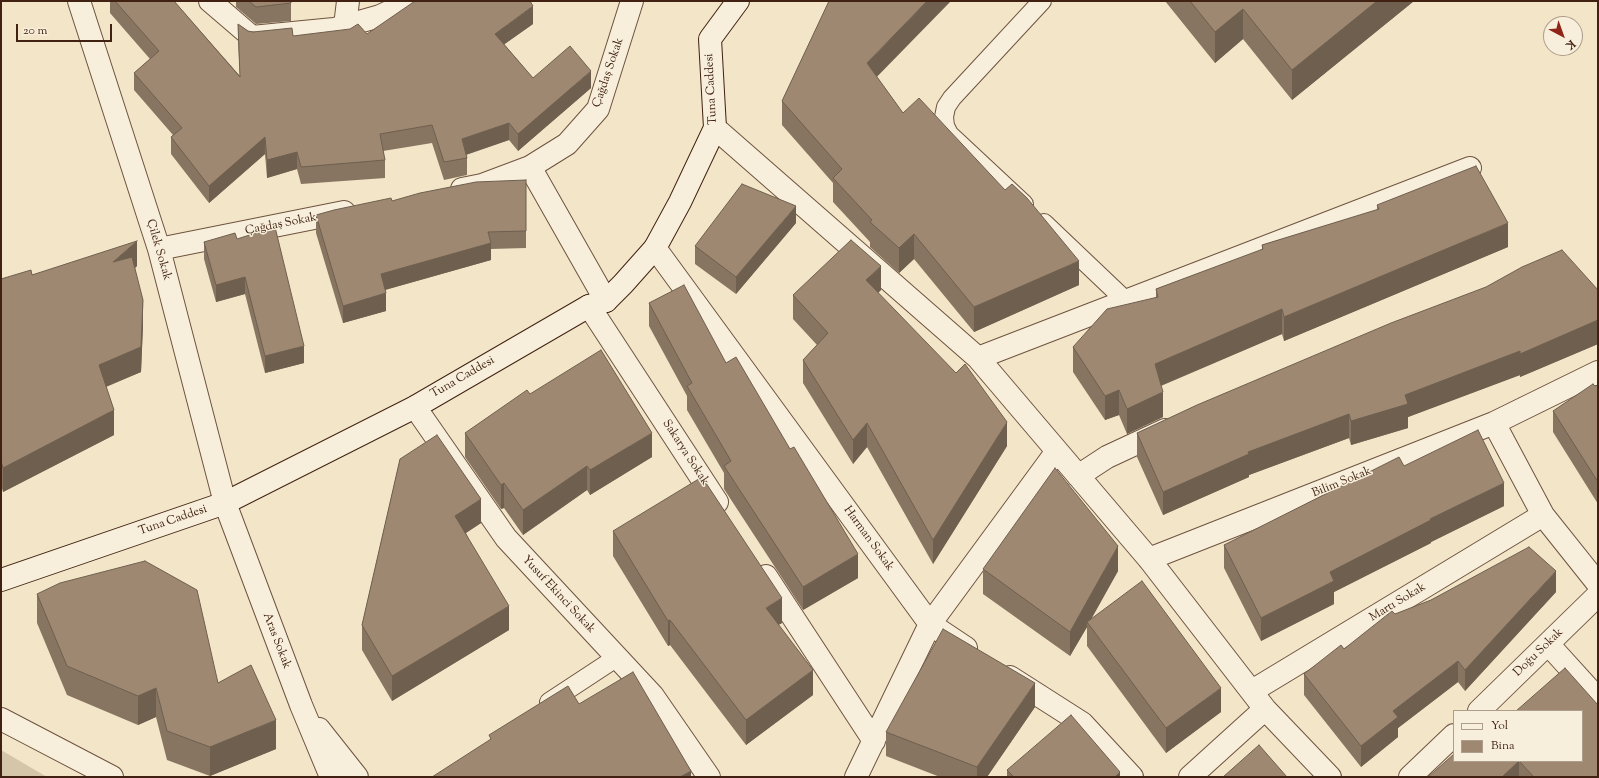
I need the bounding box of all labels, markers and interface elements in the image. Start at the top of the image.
scale bar [18,16,114,42]
north arrow [1543,16,1583,56]
text: 20 m [23,22,47,40]
street label: Çağdaş Sokak [590,36,628,110]
text: K [1562,36,1578,53]
street label: Tuna Caddesi [703,53,721,125]
street label: Çağdaş Sokak [244,211,318,239]
street label: Çilek Sokak [142,218,174,282]
street label: Tuna Caddesi [428,354,498,402]
street label: Sakarya Sokak [658,417,712,489]
street label: Bilim Sokak [1310,465,1374,501]
street label: Tuna Caddesi [137,503,209,539]
street label: Harman Sokak [840,504,896,574]
street label: Yusuf Ekinci Sokak [518,553,598,637]
street label: Martı Sokak [1367,581,1429,625]
street label: Aras Sokak [259,611,293,671]
street label: Doğu Sokak [1511,626,1567,680]
legend [1453,710,1583,762]
text: Yol [1491,717,1508,735]
text: Bina [1491,737,1515,755]

